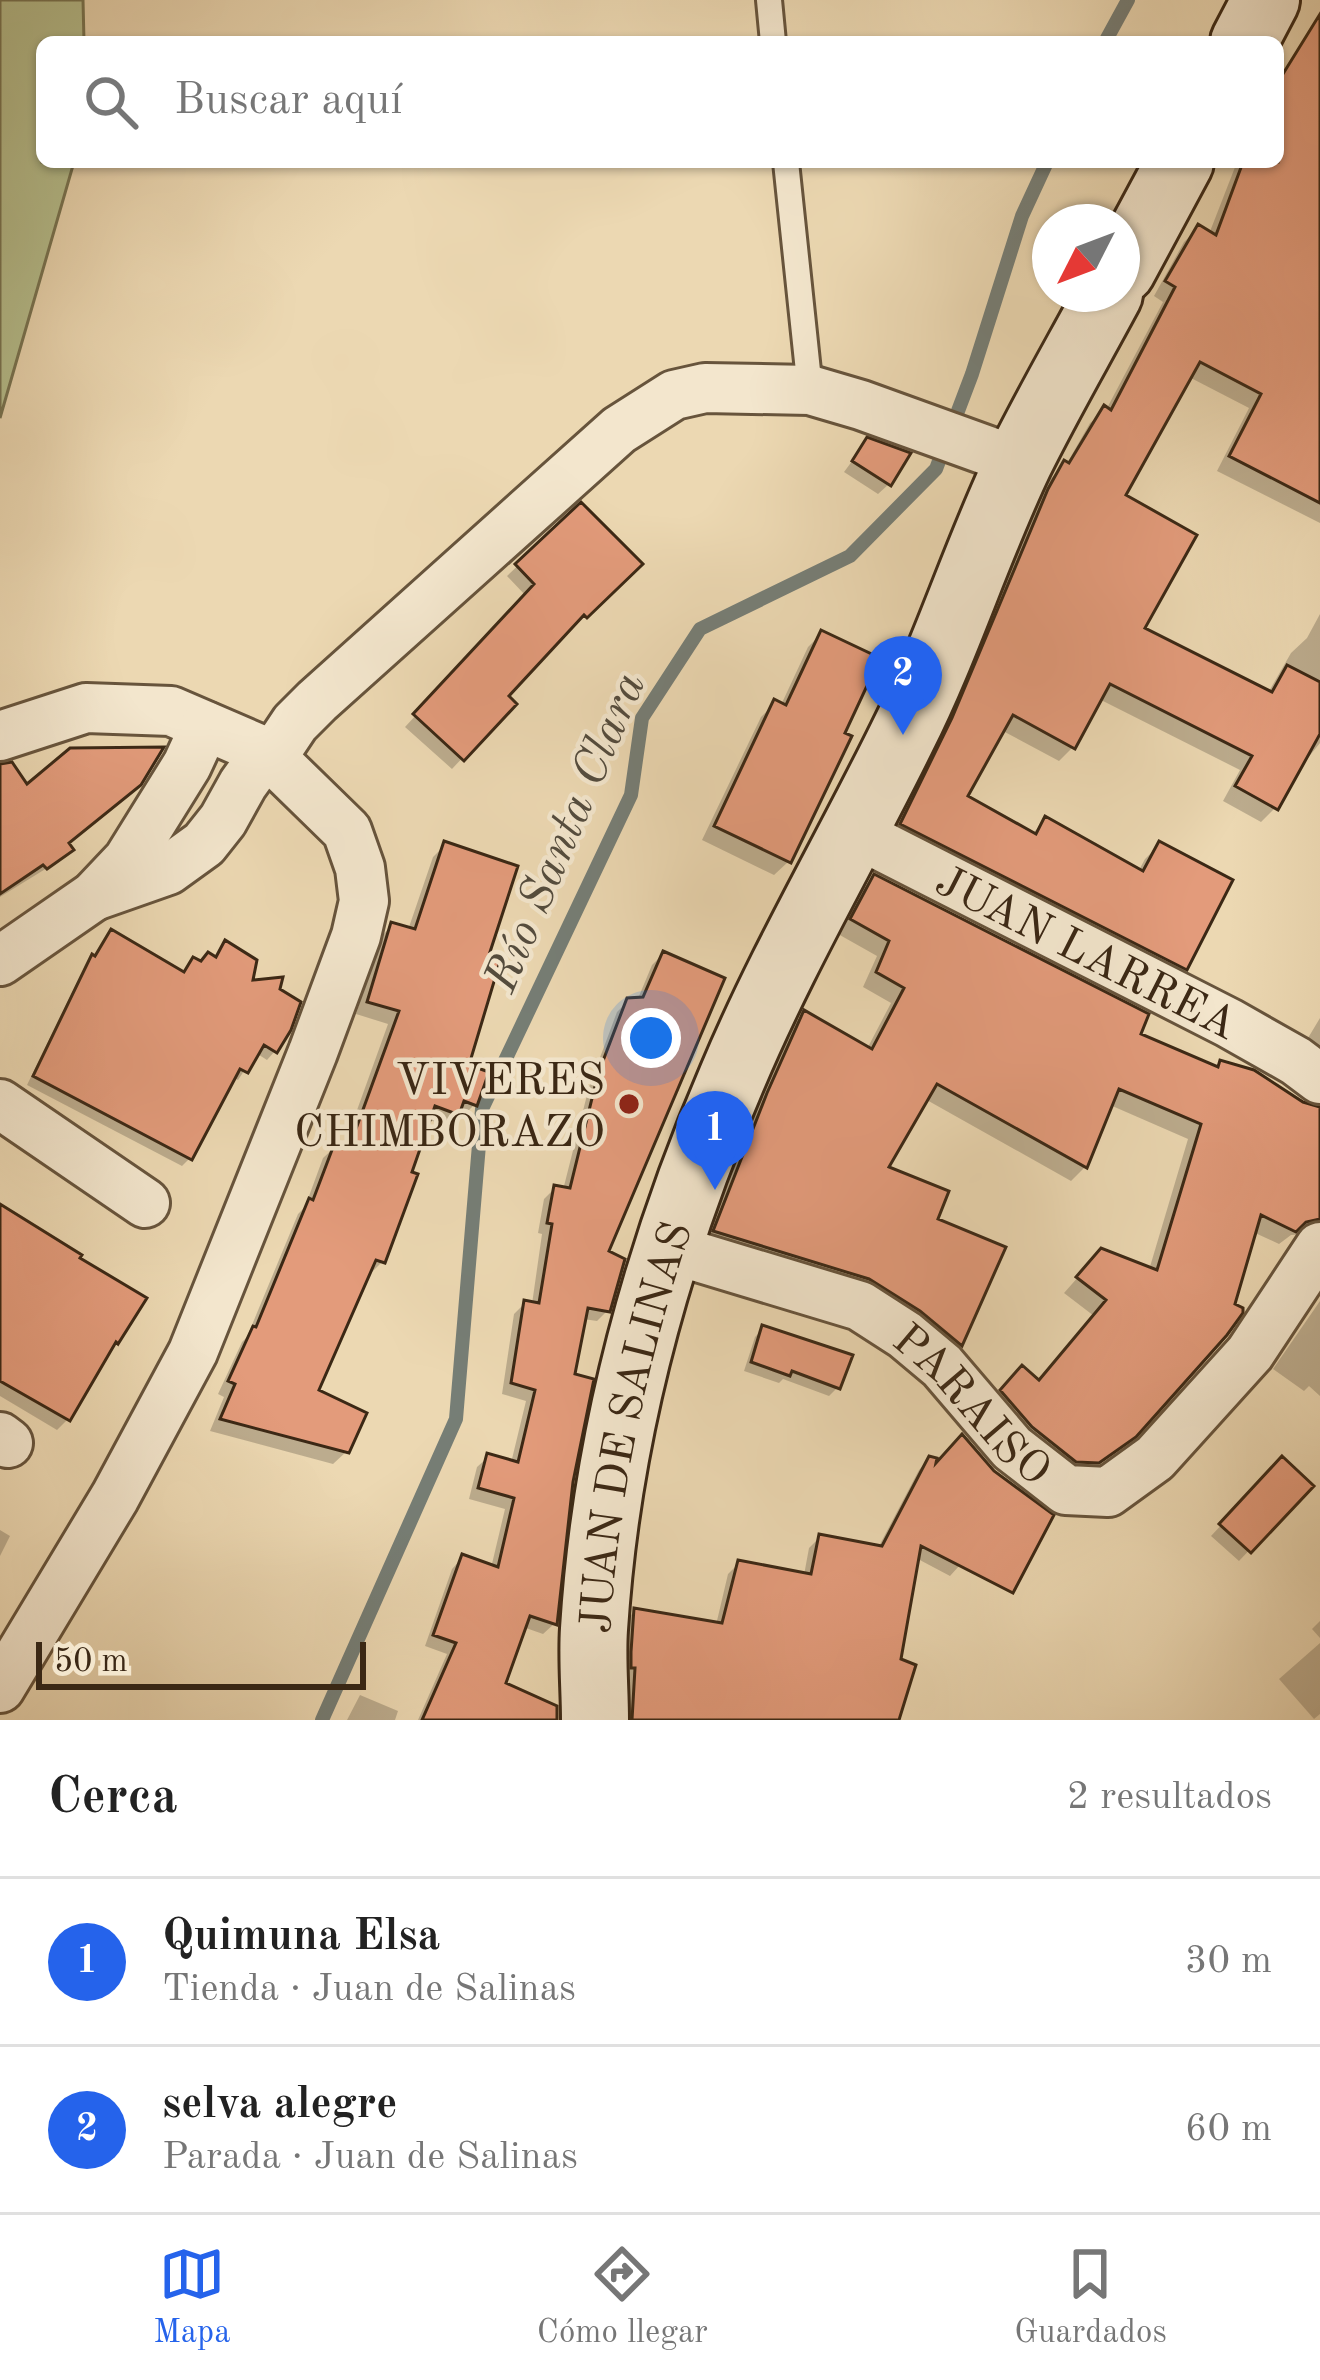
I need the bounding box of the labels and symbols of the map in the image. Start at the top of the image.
north arrow [1032,204,1140,312]
pin: 2 [864,636,942,735]
water label: Río Santa Clara [477,666,656,1000]
street label: JUAN LARREA [927,860,1243,1050]
your location [621,1008,681,1068]
place label: VIVERES CHIMBORAZO [294,1060,605,1157]
marker: VIVERES CHIMBORAZO [616,1091,642,1117]
pin: 1 [676,1091,754,1190]
street label: JUAN DE SALINAS [576,1217,702,1635]
street label: PARAISO [883,1317,1057,1496]
scale bar [36,1636,366,1689]

